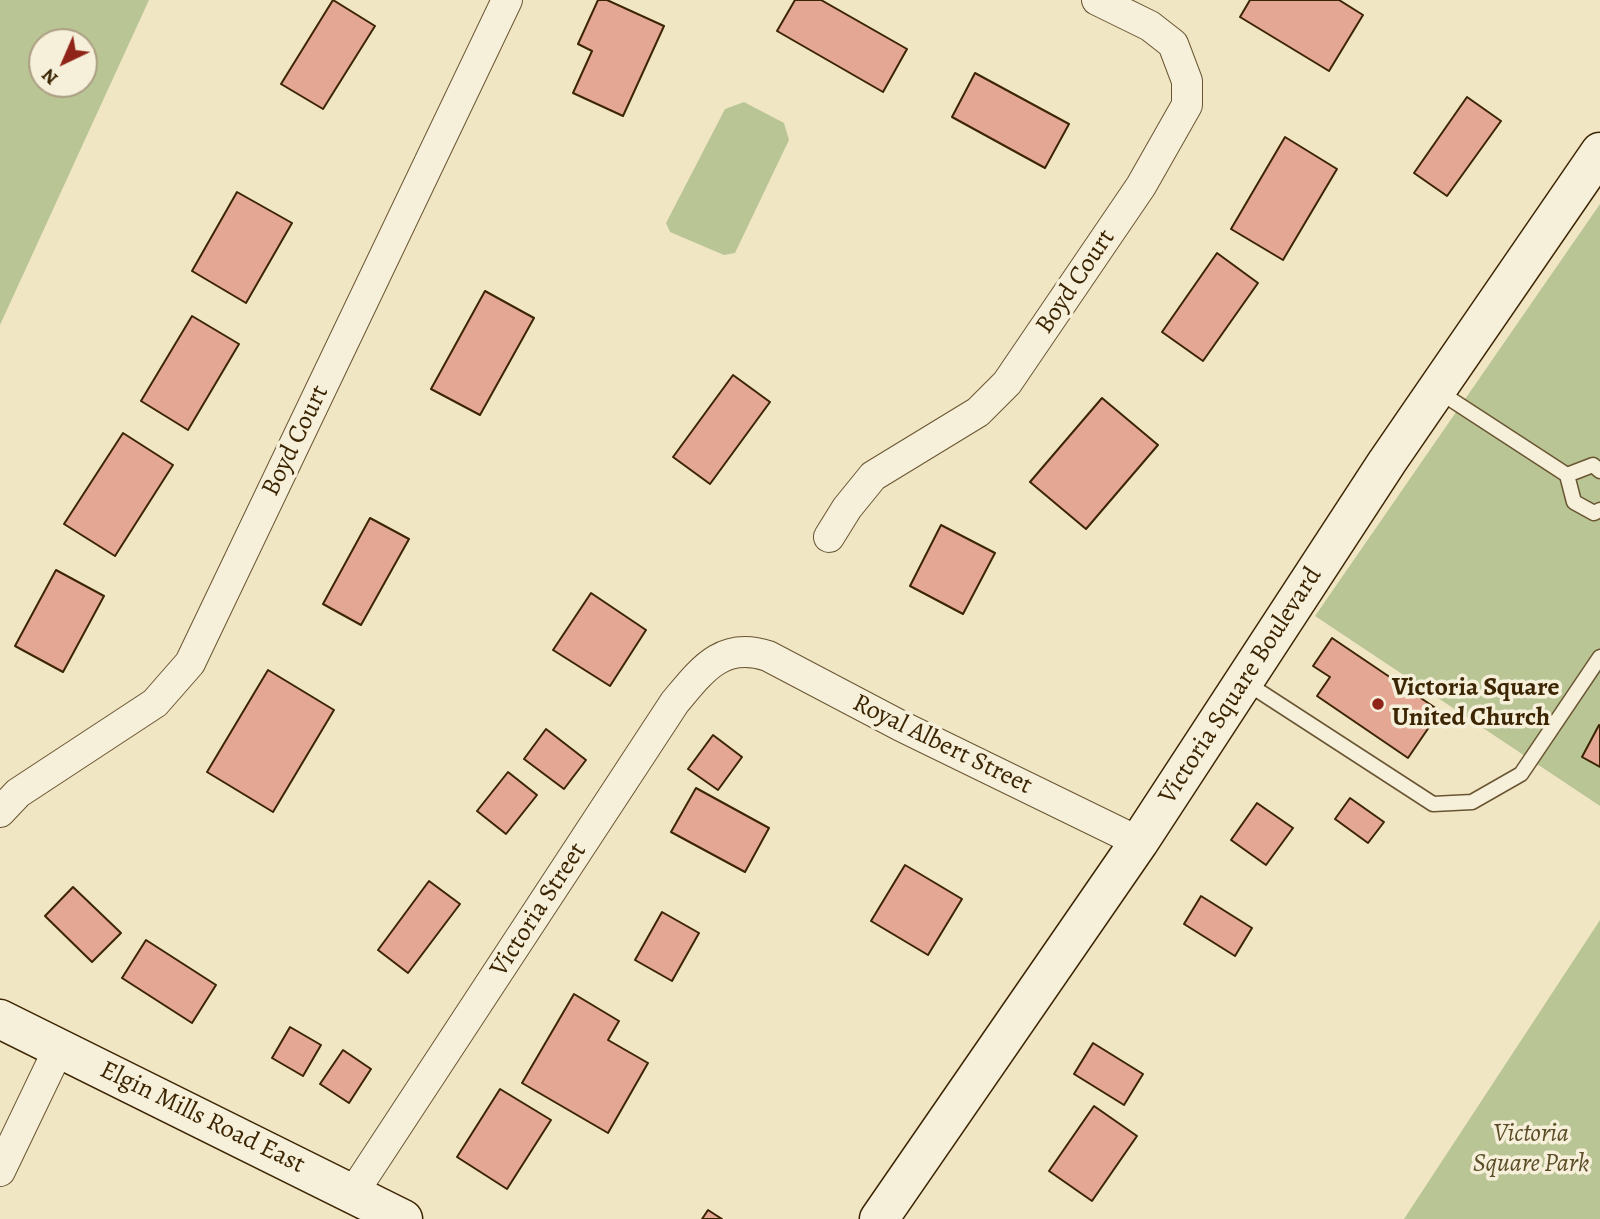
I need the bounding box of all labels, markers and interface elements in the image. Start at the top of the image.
north arrow [28,28,98,98]
text: N [36,63,64,91]
street label: Boyd Court [1030,224,1122,340]
street label: Boyd Court [256,381,336,501]
street label: Victoria Square Boulevard [1153,562,1329,810]
place label: Victoria Square United Church [1392,673,1559,734]
street label: Royal Albert Street [847,688,1037,802]
marker: Victoria Square United Church [1370,696,1386,712]
street label: Victoria Street [484,837,594,983]
street label: Elgin Mills Road East [94,1055,310,1181]
park label: Victoria Square Park [1473,1119,1589,1180]

